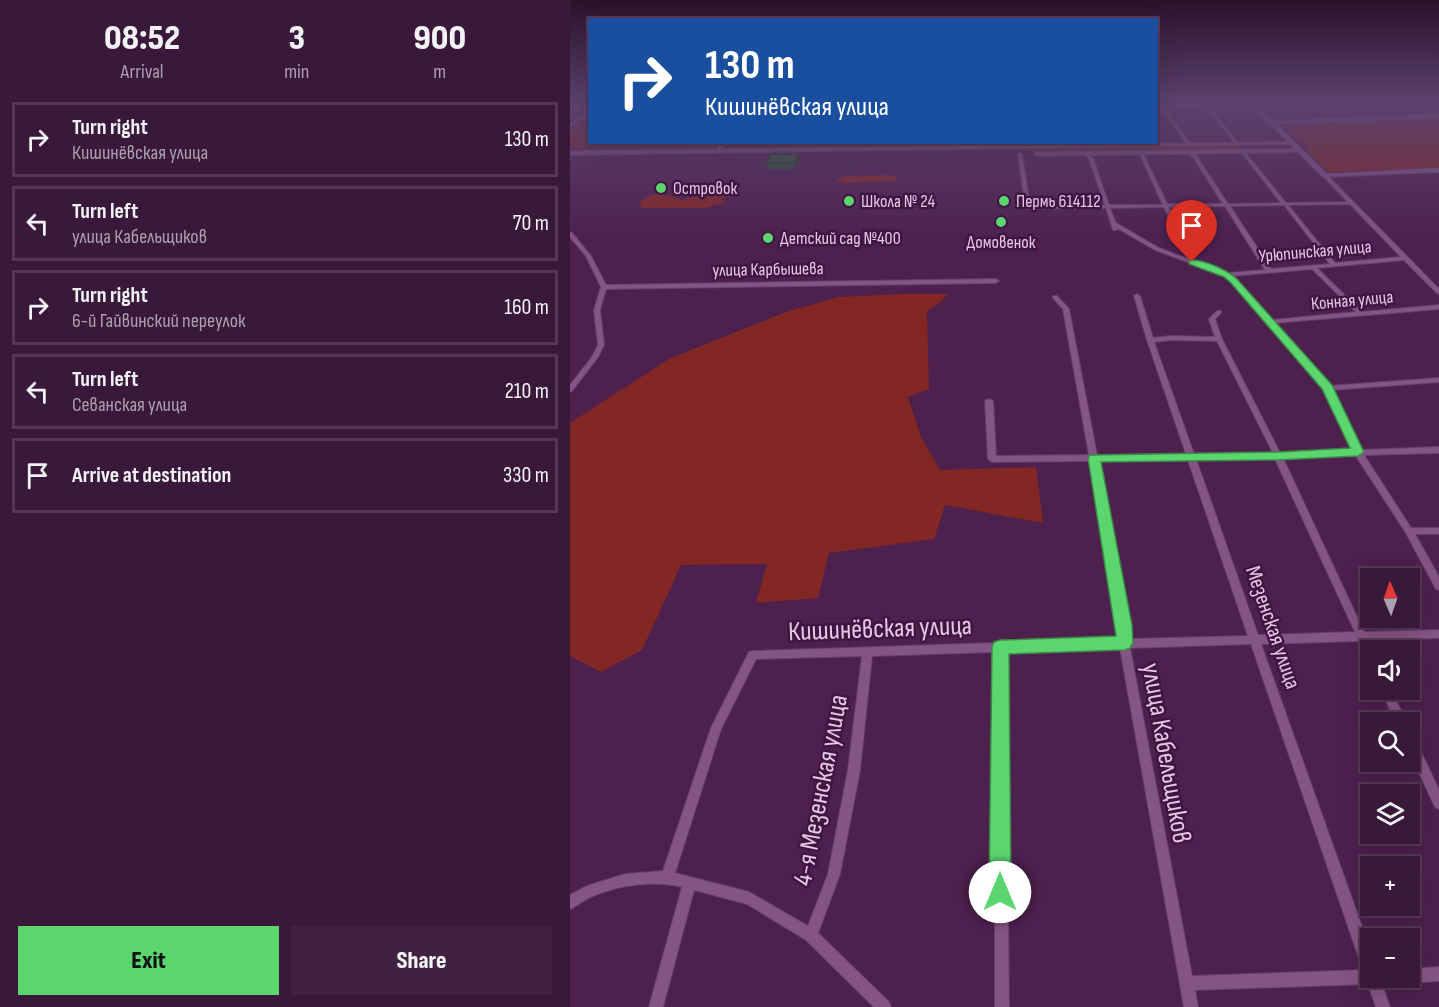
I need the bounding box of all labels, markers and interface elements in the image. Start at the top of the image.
text: 08:52 [104,17,180,60]
text: 3 [288,17,305,60]
text: 900 [413,17,466,60]
text: 130 m [705,40,795,91]
icon: right [606,42,684,120]
text: Arrival [121,60,164,84]
text: min [284,60,309,84]
text: m [433,60,446,84]
text: Кишинёвская улица [705,91,889,123]
text: Turn right [72,114,148,141]
icon: right [21,123,54,156]
text: 130 m [505,126,549,153]
text: Кишинёвская улица [72,141,208,165]
place label: Островок [673,178,737,199]
marker: Островок [654,181,668,195]
place label: Школа № 24 [861,191,935,212]
place label: Пермь 614112 [1016,191,1101,212]
marker: Школа № 24 [842,194,856,208]
marker: Пермь 614112 [997,194,1011,208]
text: Turn left [72,198,138,225]
pin [1166,200,1217,262]
icon: left [21,207,54,240]
icon: arrive [1175,209,1208,242]
text: 70 m [513,210,549,237]
marker: Домовенок [994,215,1008,229]
text: улица Кабельщиков [72,225,207,249]
place label: Детский сад №400 [780,228,901,249]
marker: Детский сад №400 [761,231,775,245]
place label: Домовенок [967,232,1036,253]
street label: Урюпинская улица [1258,236,1372,267]
street label: улица Карбышева [712,258,824,281]
text: Turn right [72,282,148,309]
street label: Конная улица [1310,286,1394,315]
icon: right [21,291,54,324]
text: 160 m [504,294,549,321]
text: 6-й Гайвинский переулок [72,309,246,333]
text: Turn left [72,366,138,393]
icon: left [21,375,54,408]
text: 210 m [505,378,549,405]
text: Севанская улица [72,393,187,417]
icon: arrive [21,459,54,492]
text: Arrive at destination [72,462,231,489]
text: 330 m [503,462,549,489]
street label: Мезенская улица [1239,562,1306,693]
north arrow [1360,568,1420,628]
map controls [1360,568,1420,988]
street label: Кишинёвская улица [788,610,973,648]
button: sound [1360,640,1420,700]
street label: улица Кабельщиков [1134,661,1198,846]
street label: 4-я Мезенская улица [787,692,855,888]
button: search [1360,712,1420,772]
button: layers [1360,784,1420,844]
button: + [1360,856,1420,916]
position arrow [968,860,1032,924]
button: Exit [18,926,279,995]
button: Share [291,926,552,995]
button: − [1360,928,1420,988]

